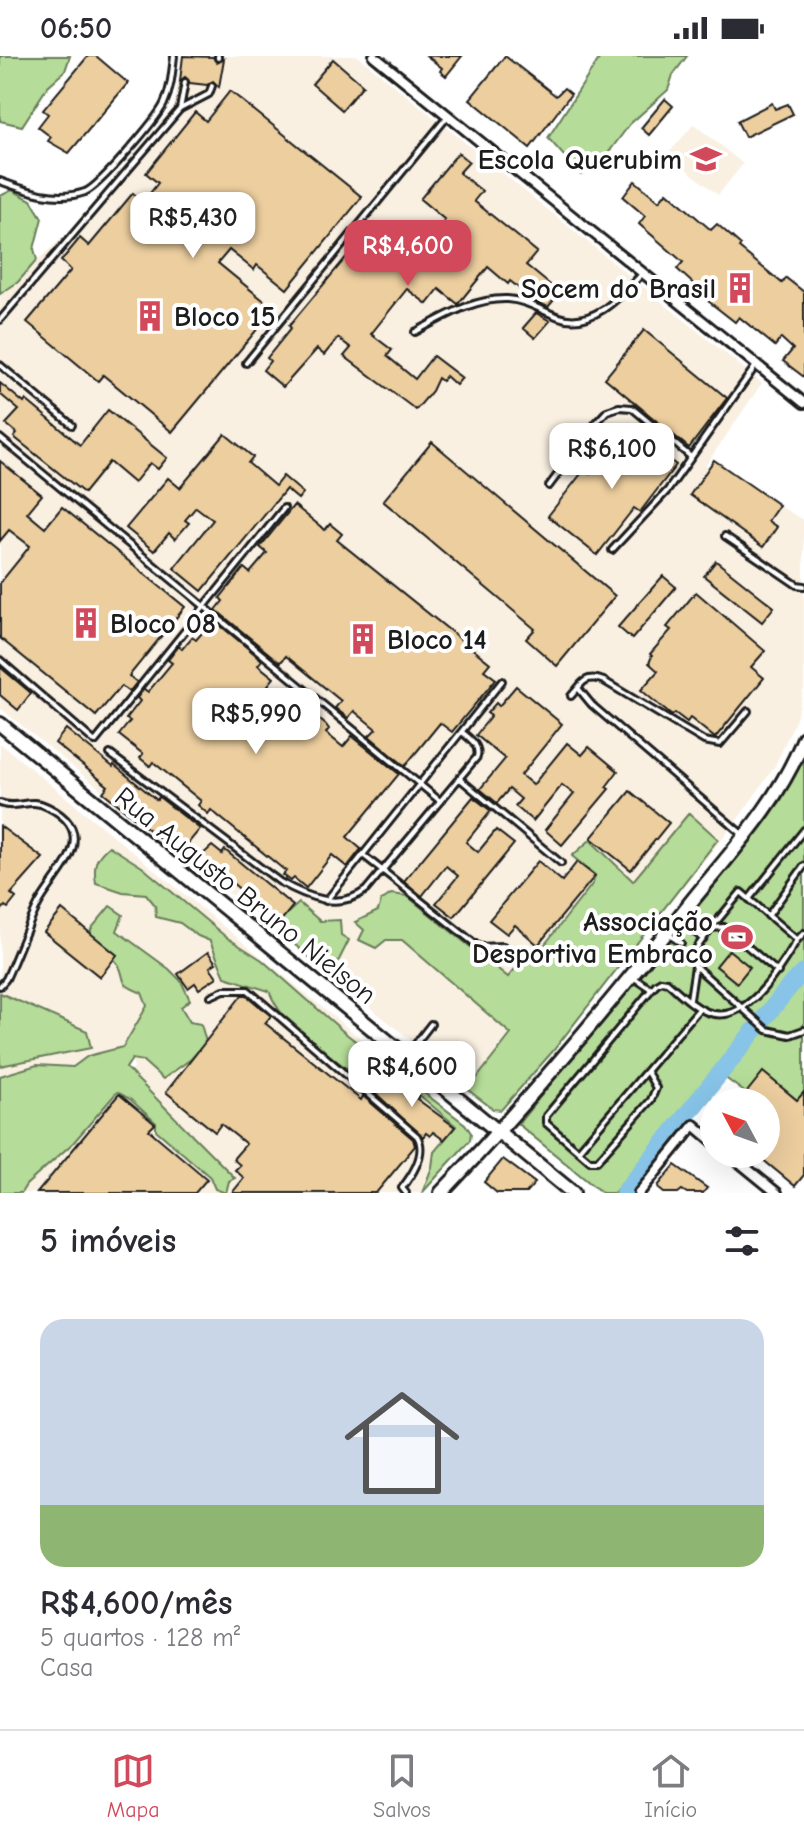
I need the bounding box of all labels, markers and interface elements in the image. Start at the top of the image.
text: 06:50 [40,11,112,46]
school or university icon: Escola Querubim [689,142,723,176]
place label: Escola Querubim [478,144,682,176]
pin: R$5,430 [119,192,267,260]
text: R$5,430 [148,203,238,233]
pin: R$4,600 [334,220,482,288]
text: R$4,600 [362,231,454,261]
building icon: Socem do Brasil [723,271,757,305]
place label: Socem do Brasil [521,273,716,305]
building icon: Bloco 15 [133,299,167,333]
place label: Bloco 15 [174,301,276,333]
pin: R$6,100 [538,423,686,491]
text: R$6,100 [567,434,657,464]
building icon: Bloco 08 [69,606,103,640]
place label: Bloco 08 [110,608,216,640]
building icon: Bloco 14 [346,622,380,656]
place label: Bloco 14 [387,624,487,656]
pin: R$5,990 [182,688,330,756]
text: R$5,990 [210,699,302,729]
street label: Rua Augusto Bruno Nielson [108,781,382,1011]
place label: Associação Desportiva Embraco [472,906,713,970]
sports icon: Associação Desportiva Embraco [720,920,754,954]
pin: R$4,600 [338,1041,486,1109]
text: R$4,600 [366,1052,458,1082]
north arrow [700,1088,780,1168]
map controls [700,1088,780,1168]
icon: filters [720,1219,764,1263]
text: 5 imóveis [40,1221,176,1261]
icon: home [330,1371,474,1515]
text: R$4,600/mês [40,1583,233,1623]
text: 5 quartos · 128 m² [40,1623,240,1653]
text: Casa [40,1653,94,1683]
tab: Mapa [107,1749,160,1823]
tab: Salvos [373,1749,431,1823]
tab: Início [644,1749,697,1823]

